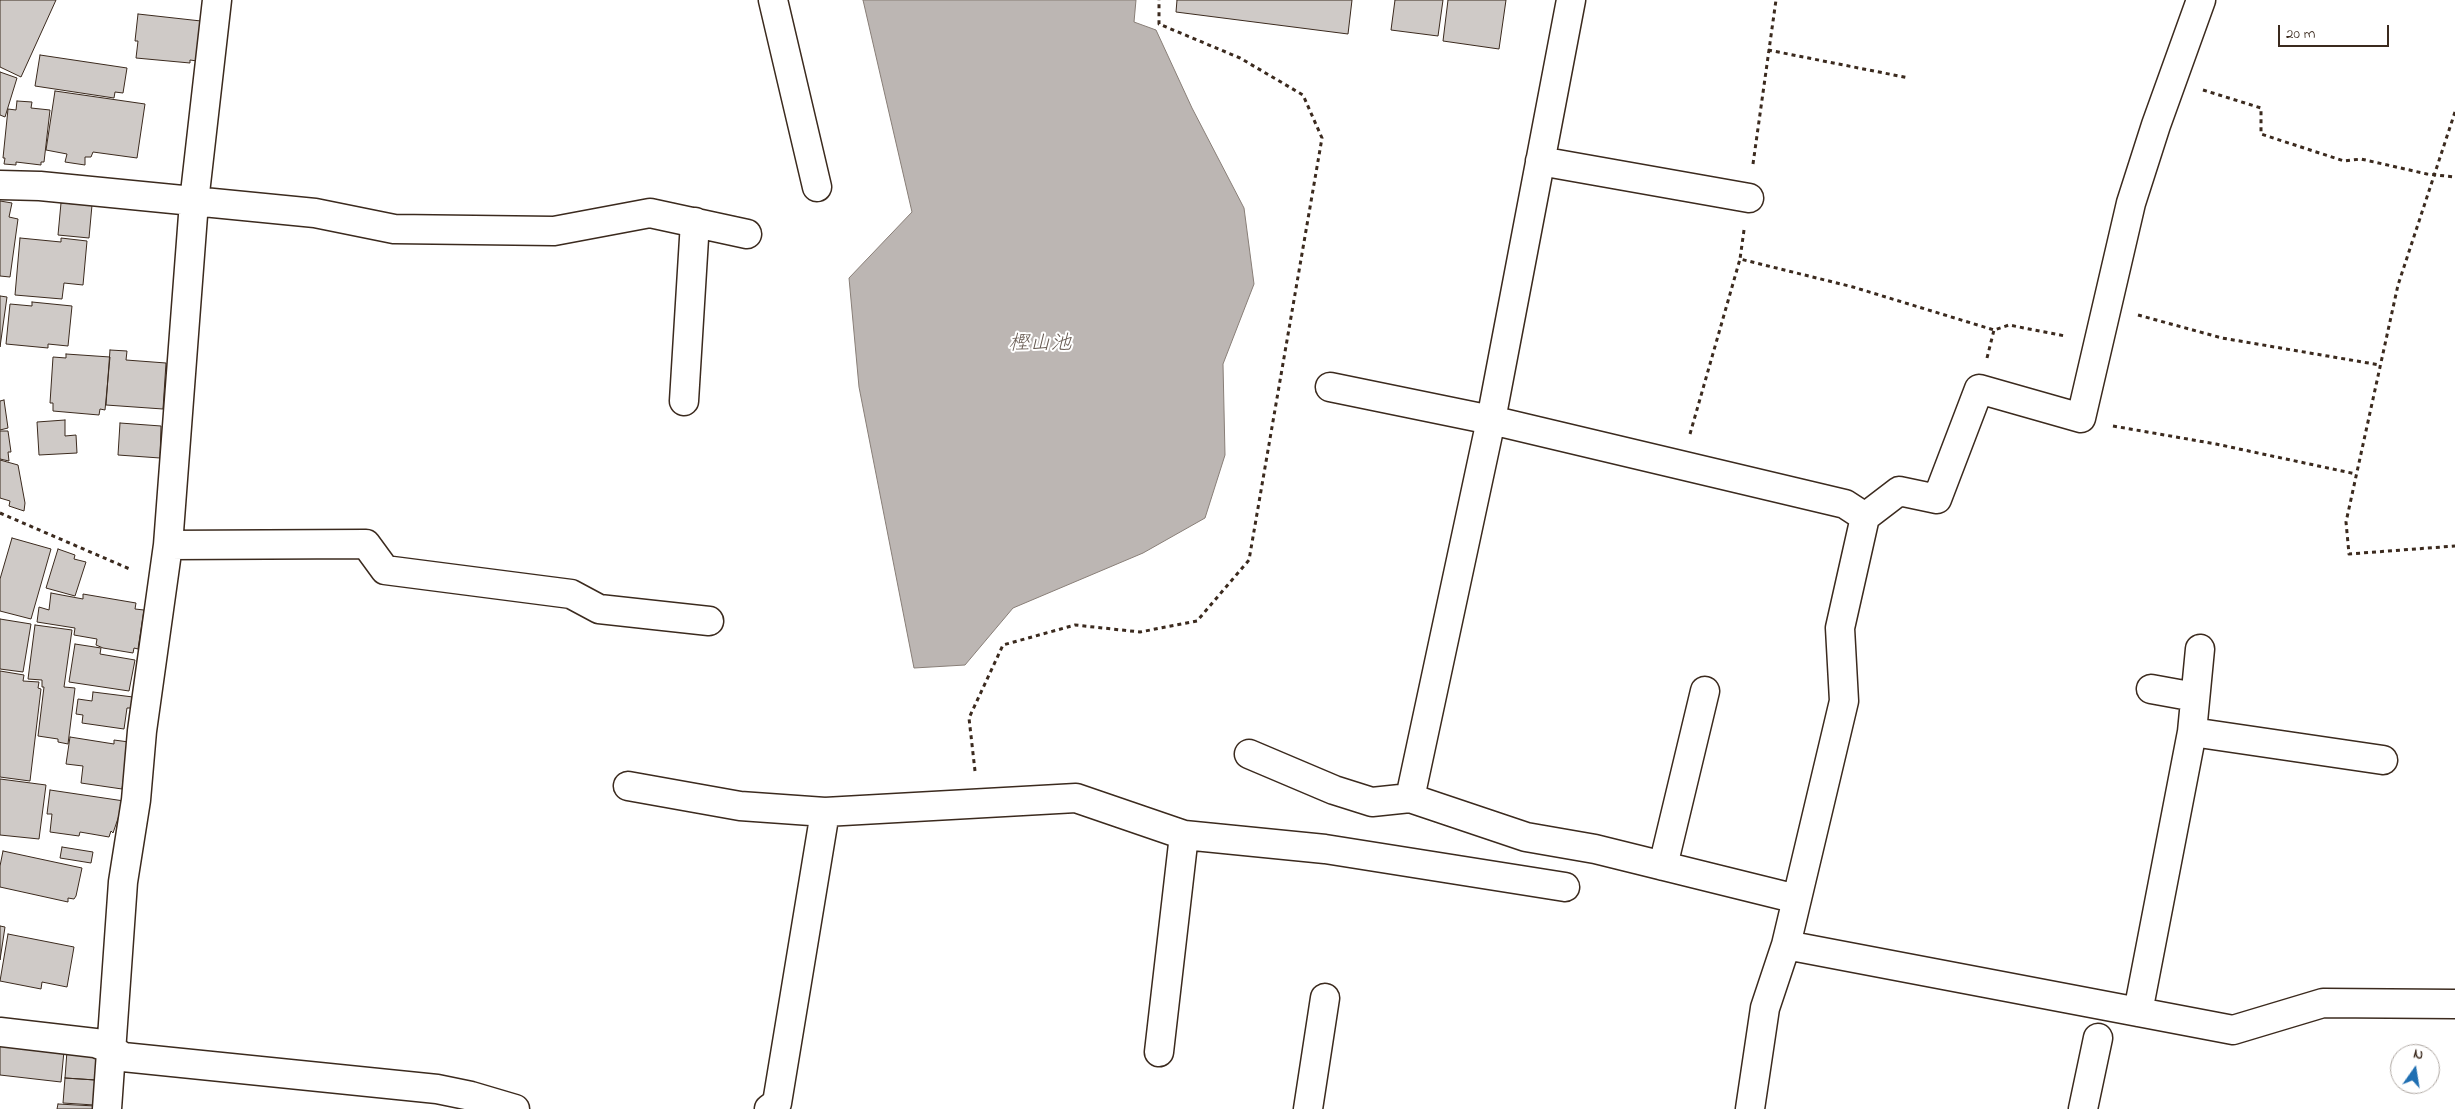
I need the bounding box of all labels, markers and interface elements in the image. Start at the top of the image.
scale bar [2280,15,2391,47]
text: 20 m [2286,23,2315,45]
water label: 樫山池 [1009,333,1071,359]
north arrow [2390,1044,2440,1094]
text: N [2411,1044,2425,1066]

